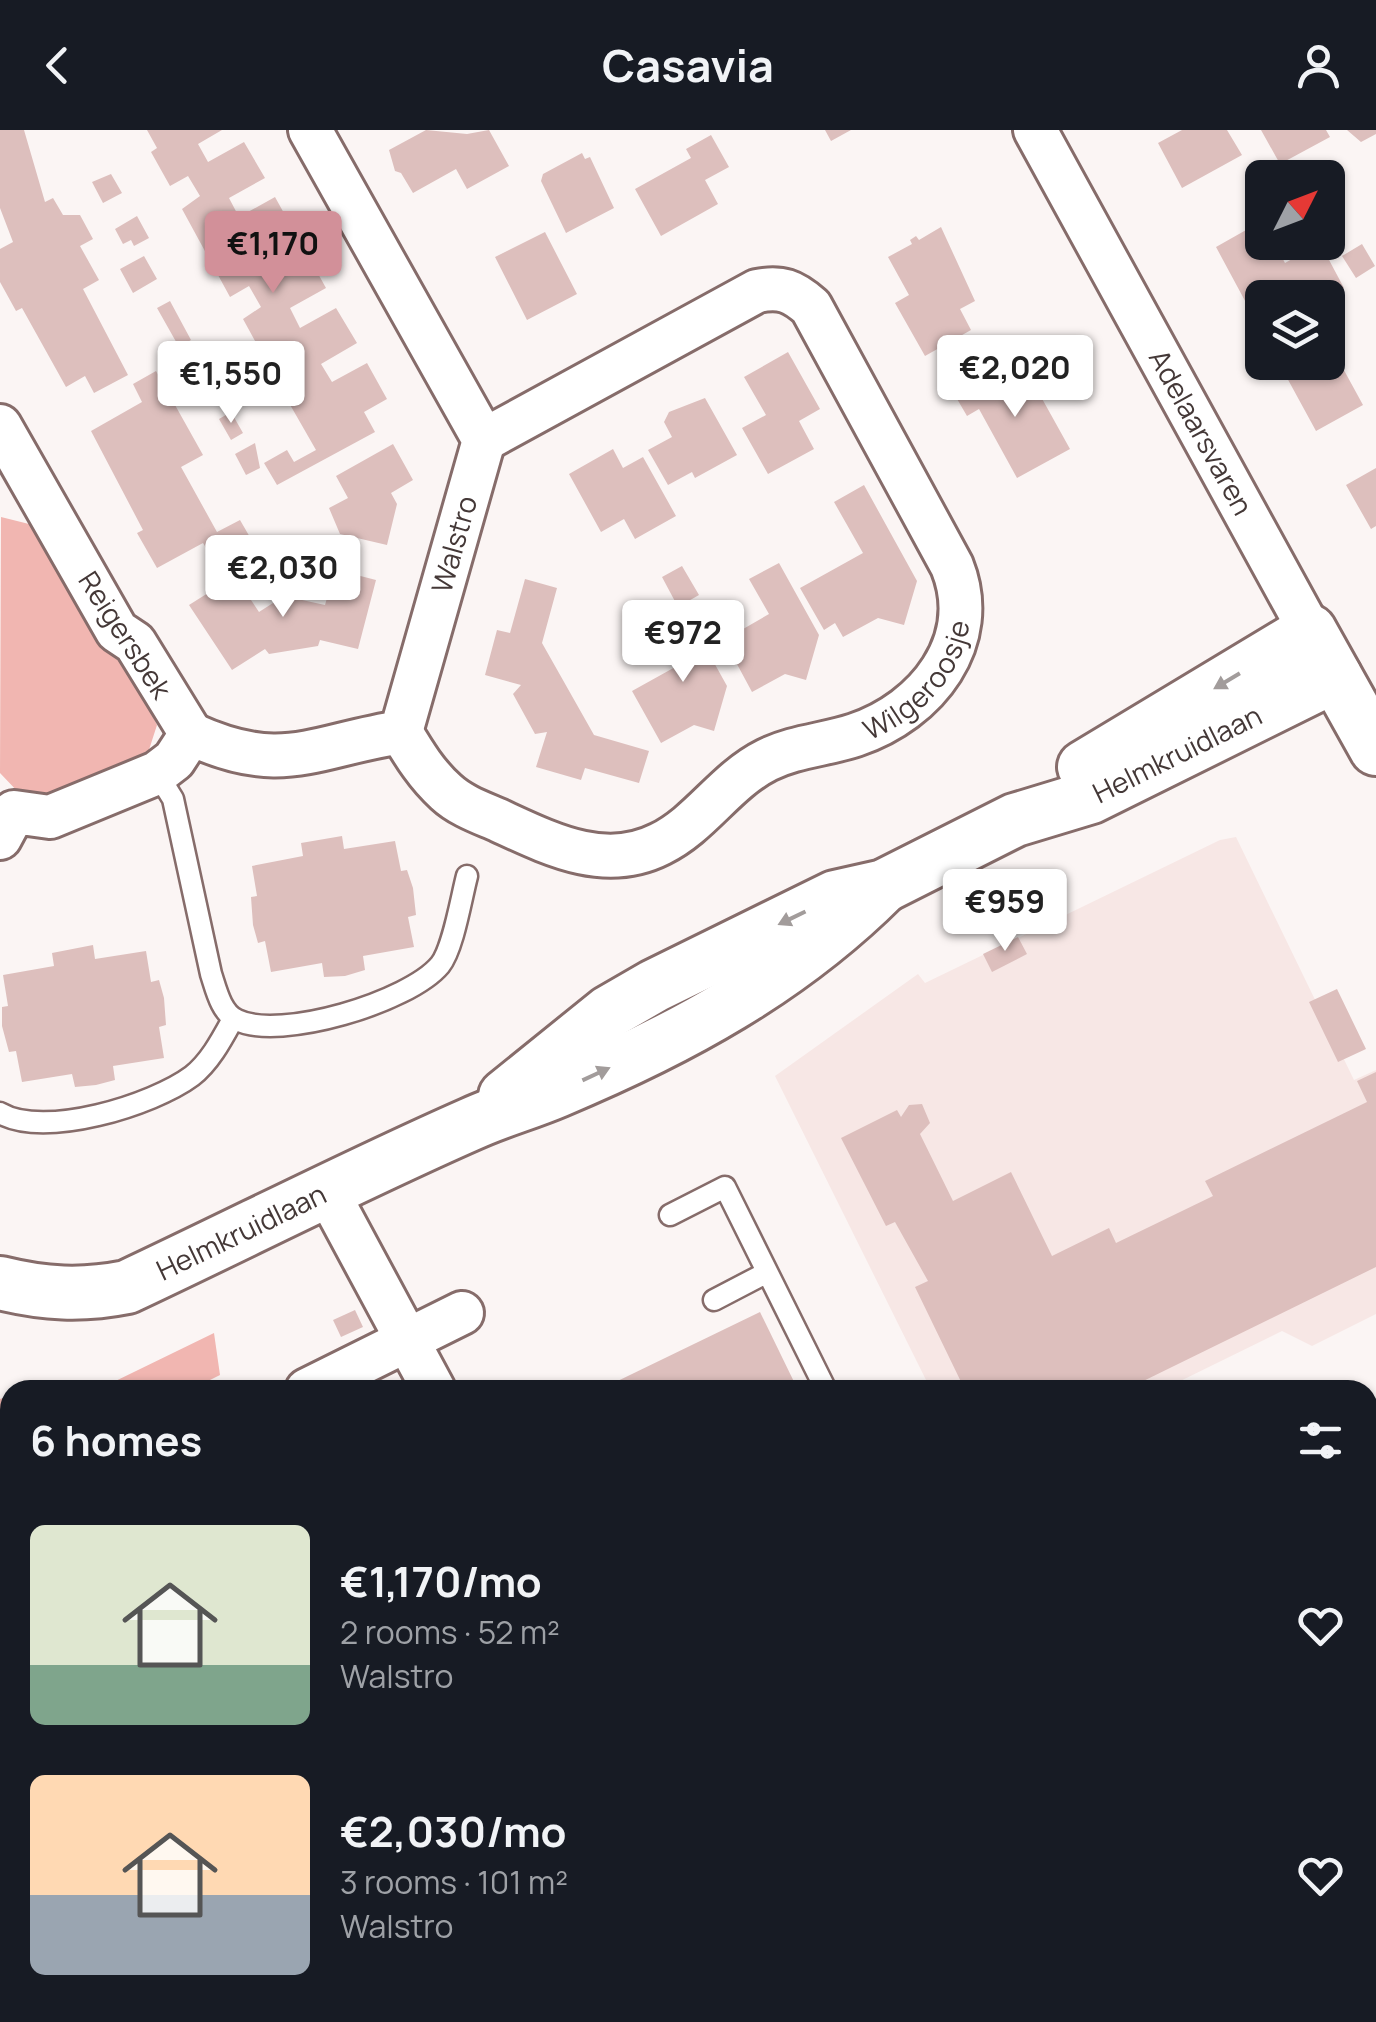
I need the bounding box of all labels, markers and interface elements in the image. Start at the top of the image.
text: Casavia [602,34,774,96]
icon: back [30,38,85,93]
icon: person [1291,38,1346,93]
north arrow [1245,160,1345,260]
map controls [1245,160,1345,380]
pin: €1,170 [192,211,354,296]
text: €1,170 [227,221,319,265]
button: layers [1245,280,1345,380]
pin: €2,020 [934,335,1096,420]
pin: €1,550 [150,341,312,426]
street label: Adelaarsvaren [1141,342,1263,522]
text: €2,020 [959,345,1071,389]
text: €1,550 [180,351,282,395]
street label: Walstro [422,491,485,597]
pin: €2,030 [202,535,364,620]
text: €2,030 [227,545,339,589]
street label: Reigersbek [71,563,182,706]
pin: €972 [624,600,742,685]
text: €972 [644,610,722,654]
street label: Wilgeroosje [856,617,978,748]
one-way arrow [1213,672,1241,689]
street label: Helmkruidlaan [1086,695,1268,811]
pin: €959 [946,869,1064,954]
text: €959 [965,879,1045,923]
one-way arrow [777,909,806,926]
one-way arrow [582,1065,611,1082]
street label: Helmkruidlaan [150,1174,332,1288]
text: 6 homes [30,1411,202,1469]
icon: filters [1293,1413,1348,1468]
text: €1,170/mo [340,1552,542,1610]
icon: home [110,1565,230,1685]
icon: heart [1293,1598,1348,1653]
text: 2 rooms · 52 m² [340,1610,560,1654]
text: Walstro [340,1654,454,1698]
text: €2,030/mo [340,1802,566,1860]
icon: home [110,1815,230,1935]
icon: heart [1293,1848,1348,1903]
text: 3 rooms · 101 m² [340,1860,568,1904]
text: Walstro [340,1904,454,1948]

